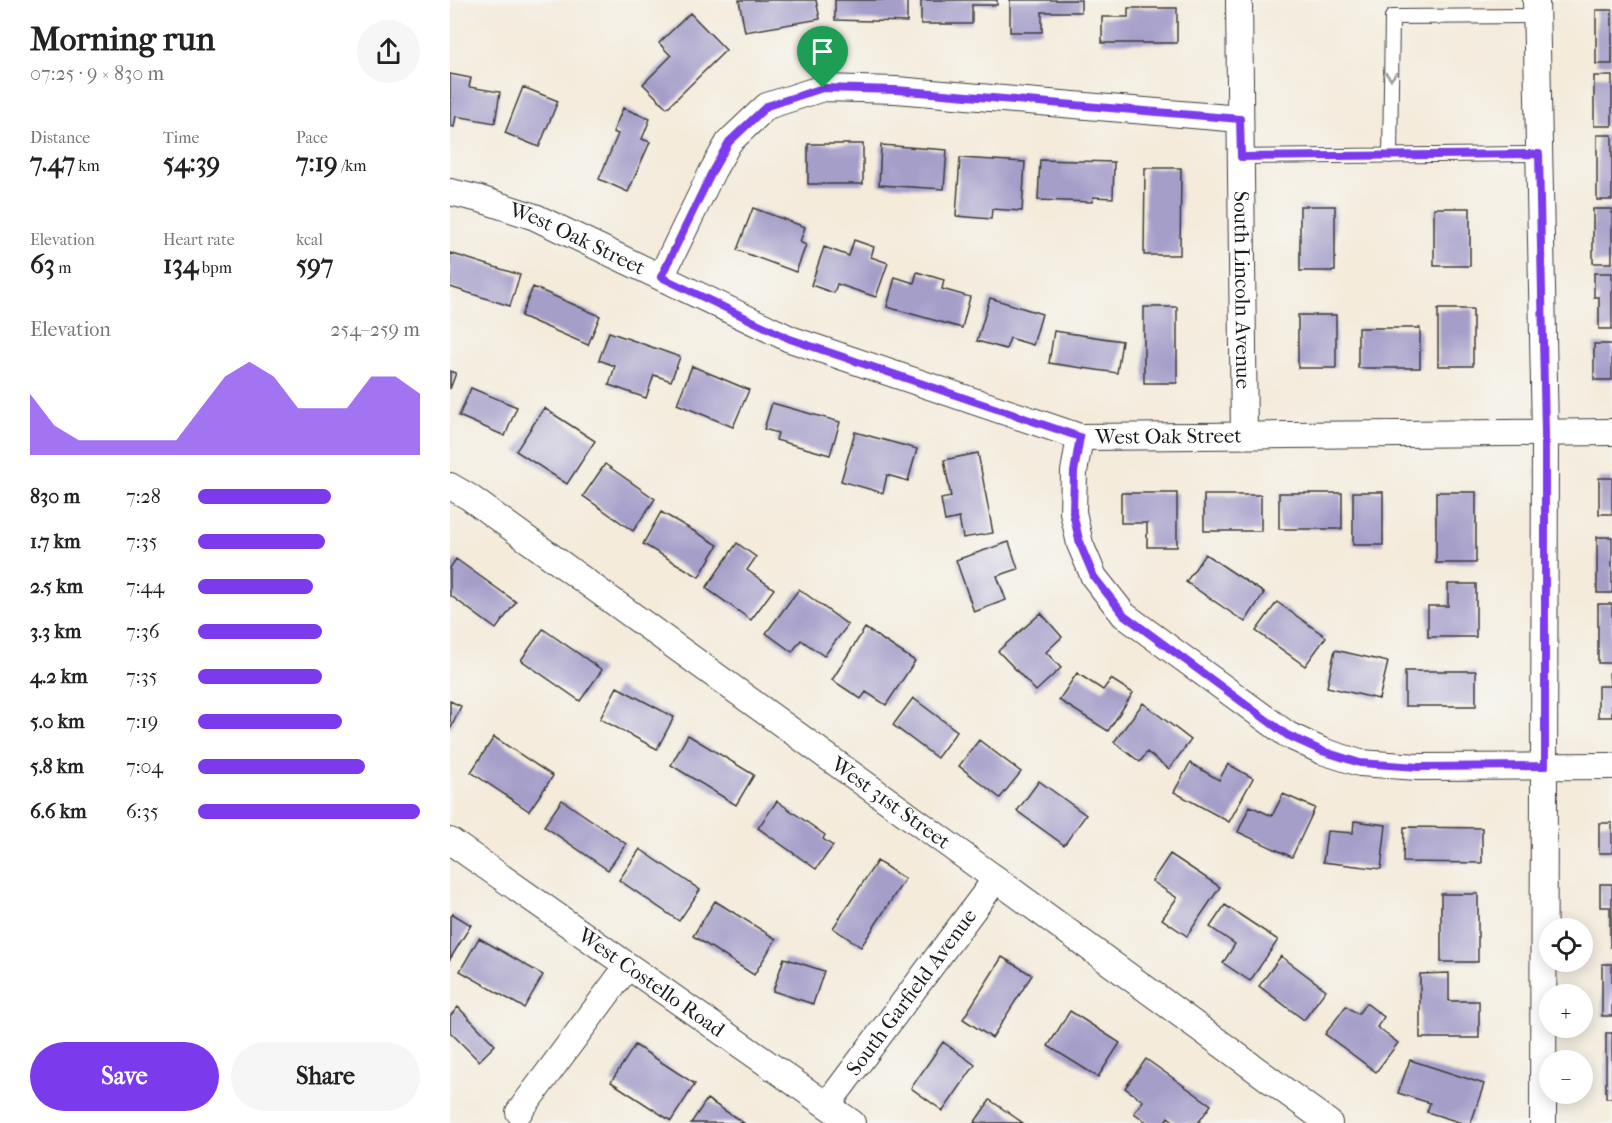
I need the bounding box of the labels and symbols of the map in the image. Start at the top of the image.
pin [797,26,848,88]
one-way arrow [1385,71,1397,80]
street label: South Lincoln Avenue [1229,191,1255,389]
street label: West Oak Street [506,197,649,280]
street label: West Oak Street [1094,423,1242,449]
street label: West 31st Street [826,751,955,854]
street label: South Garfield Avenue [841,904,982,1080]
street label: West Costello Road [573,922,730,1042]

